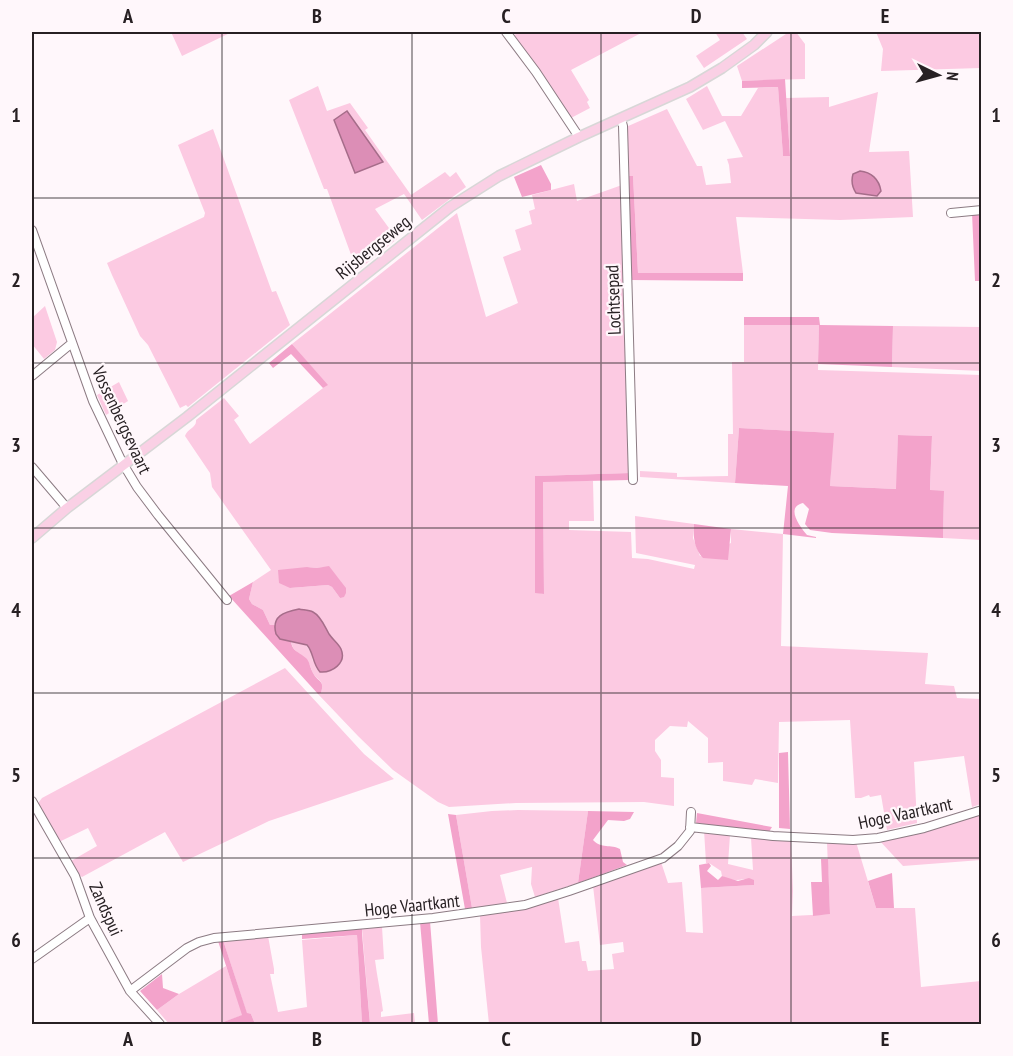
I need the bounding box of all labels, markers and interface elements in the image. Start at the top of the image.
text: A [122,3,134,29]
text: B [312,3,322,29]
text: C [501,3,511,29]
text: D [691,3,702,29]
text: E [881,3,889,29]
north arrow [908,45,968,105]
text: N [943,71,963,81]
text: 1 [11,102,21,128]
text: 1 [991,102,1001,128]
street label: Rijsbergseweg [331,210,415,284]
street label: Lochtsepad [600,265,626,335]
text: 2 [11,267,21,293]
text: 2 [991,267,1001,293]
street label: Vossenbergsevaart [87,362,157,477]
text: 3 [11,432,21,458]
text: 3 [991,432,1001,458]
text: 4 [11,597,21,623]
text: 4 [991,597,1001,623]
text: 5 [11,762,21,788]
text: 5 [991,762,1001,788]
street label: Hoge Vaartkant [856,792,954,834]
street label: Zandspui [84,879,128,939]
street label: Hoge Vaartkant [363,889,461,921]
text: 6 [11,927,21,953]
text: 6 [991,927,1001,953]
text: A [122,1026,134,1052]
text: B [312,1026,322,1052]
text: C [501,1026,511,1052]
text: D [691,1026,702,1052]
text: E [881,1026,889,1052]

